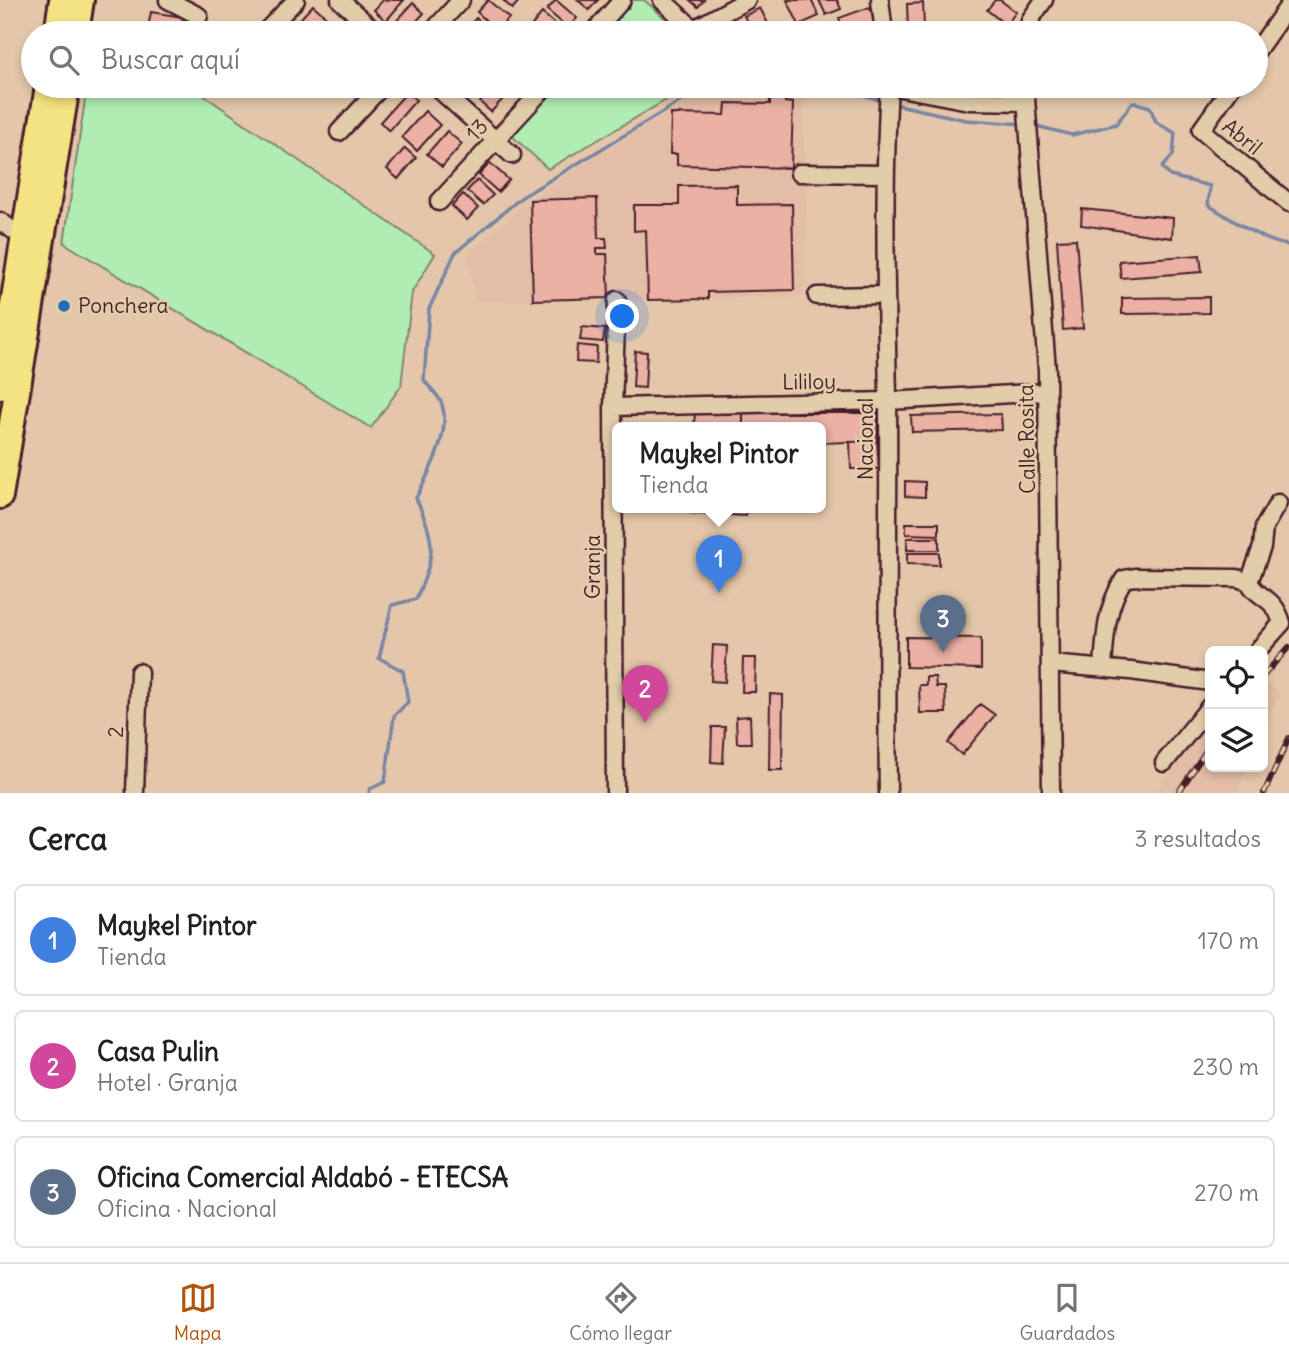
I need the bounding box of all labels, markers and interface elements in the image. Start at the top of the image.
search box [21,21,1268,98]
icon: search [45,41,83,79]
text: Buscar aquí [101,43,240,76]
street label: 13 [460,113,493,146]
street label: Abril [1217,113,1268,161]
place label: Ponchera [78,292,169,319]
marker: Ponchera [56,298,72,314]
your location [605,299,639,333]
street label: Lililoy [782,368,836,395]
street label: Calle Rosita [1012,384,1041,494]
street label: Nacional [852,398,879,480]
popup [612,422,826,513]
text: Maykel Pintor [639,437,799,470]
text: Tienda [639,470,709,499]
street label: Granja [579,535,606,599]
pin: 1 [696,535,742,593]
pin: 3 [920,595,966,653]
map controls [1205,646,1268,772]
button: locate [1205,646,1268,709]
pin: 2 [622,665,668,723]
button: layers [1205,709,1268,772]
street label: 2 [102,726,129,738]
text: Cerca [28,820,107,858]
text: 3 resultados [1135,824,1261,853]
text: Maykel Pintor [97,909,257,942]
text: 1 [48,926,58,955]
text: 170 m [1198,926,1259,955]
text: Tienda [97,942,167,971]
text: Casa Pulin [97,1035,219,1068]
text: 2 [47,1052,59,1081]
text: 230 m [1193,1052,1259,1081]
text: Hotel · Granja [97,1068,238,1097]
text: Oficina Comercial Aldabó - ETECSA [97,1161,508,1194]
text: 3 [46,1178,60,1207]
text: 270 m [1194,1178,1259,1207]
text: Oficina · Nacional [97,1194,277,1223]
tab: Mapa [174,1279,222,1345]
tab: Cómo llegar [569,1279,672,1345]
tab: Guardados [1020,1279,1115,1345]

